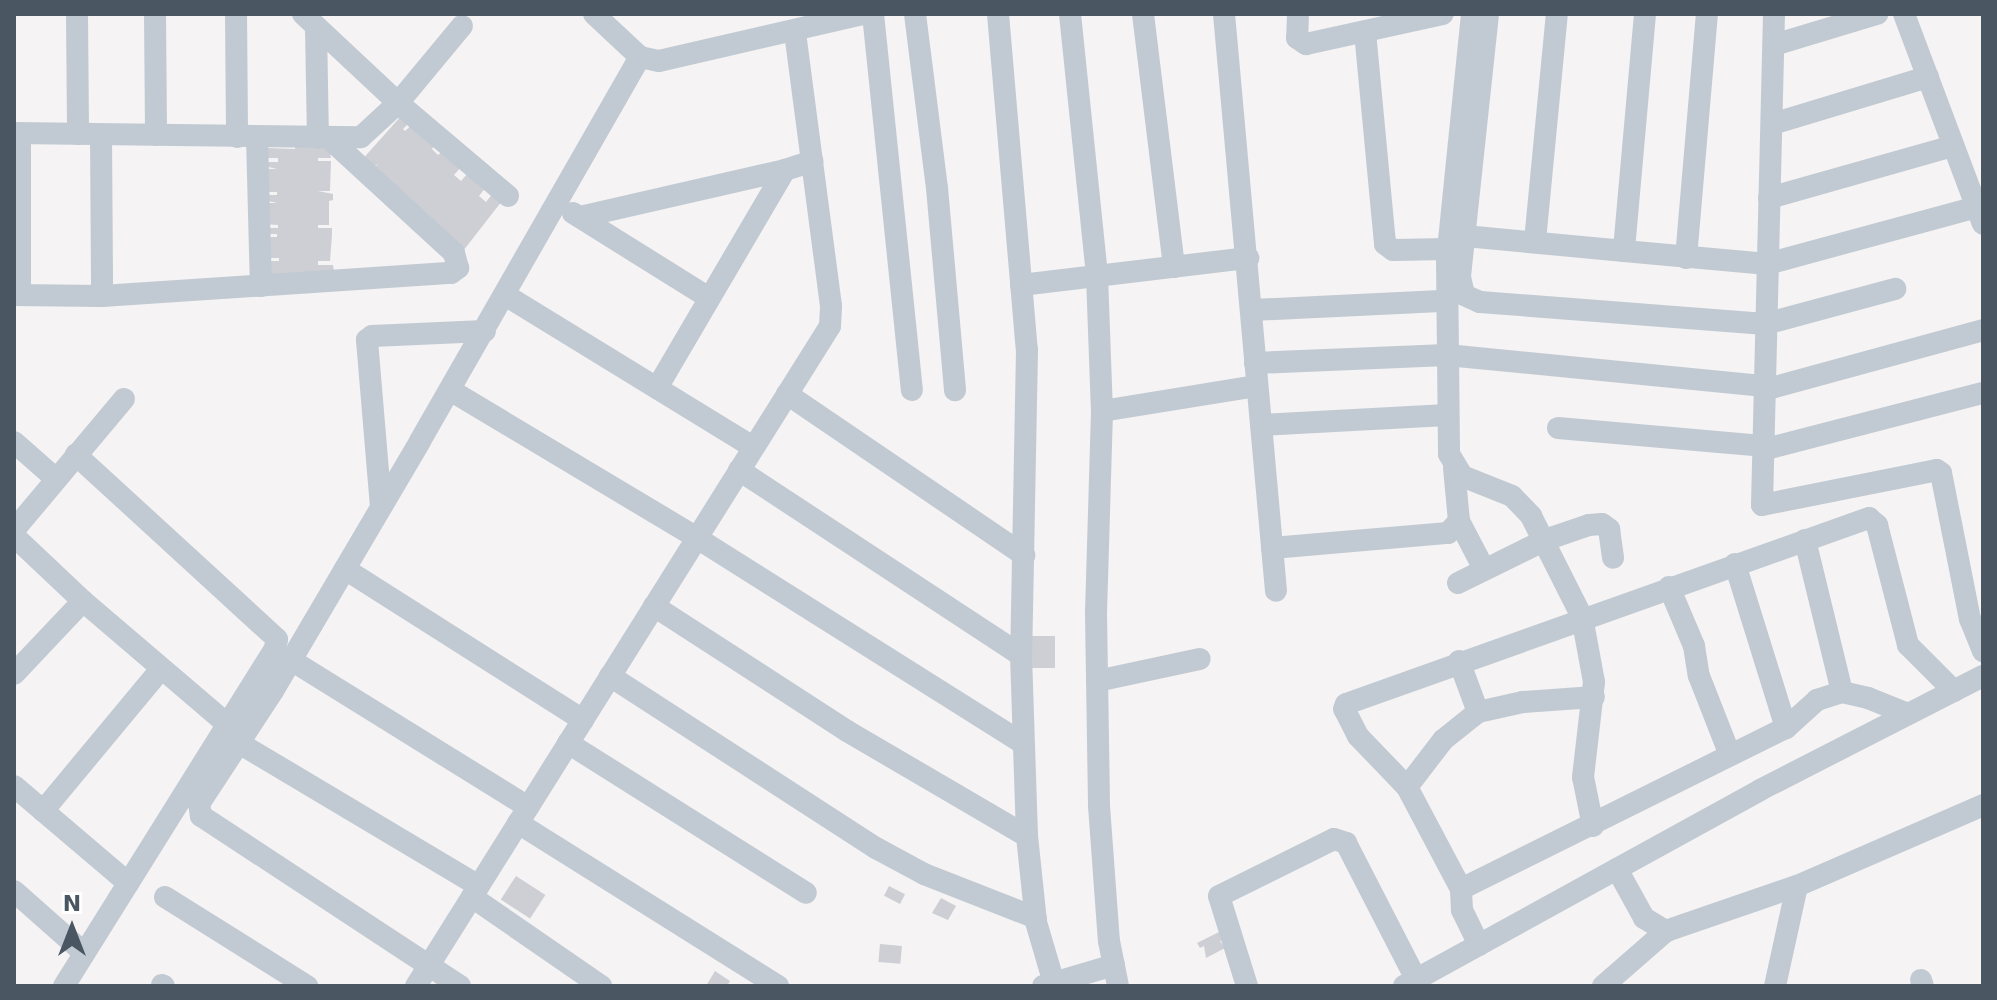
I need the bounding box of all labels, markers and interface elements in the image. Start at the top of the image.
north arrow [32,888,112,968]
text: N [63,891,81,916]

